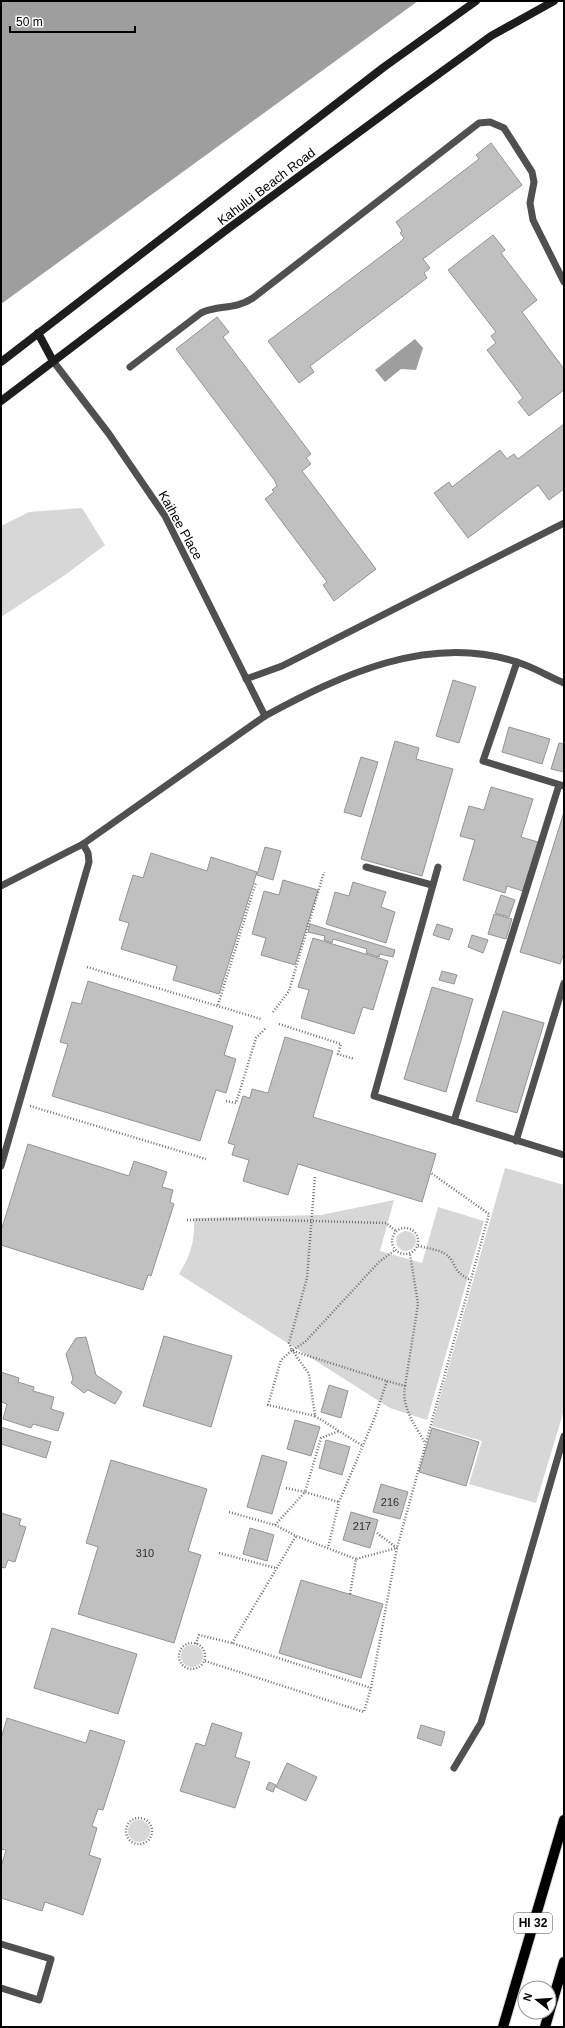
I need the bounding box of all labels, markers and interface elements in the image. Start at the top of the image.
scale bar [10,8,135,34]
text: 50 m [16,15,43,29]
street label: Kahului Beach Road [214,145,318,228]
street label: Kaihee Place [155,488,206,562]
house number: 216 [381,1496,399,1508]
house number: 217 [353,1520,371,1532]
house number: 310 [136,1547,154,1559]
road number: HI 32 [514,1913,552,1933]
north arrow [517,1980,557,2020]
text: N [521,1991,534,2003]

